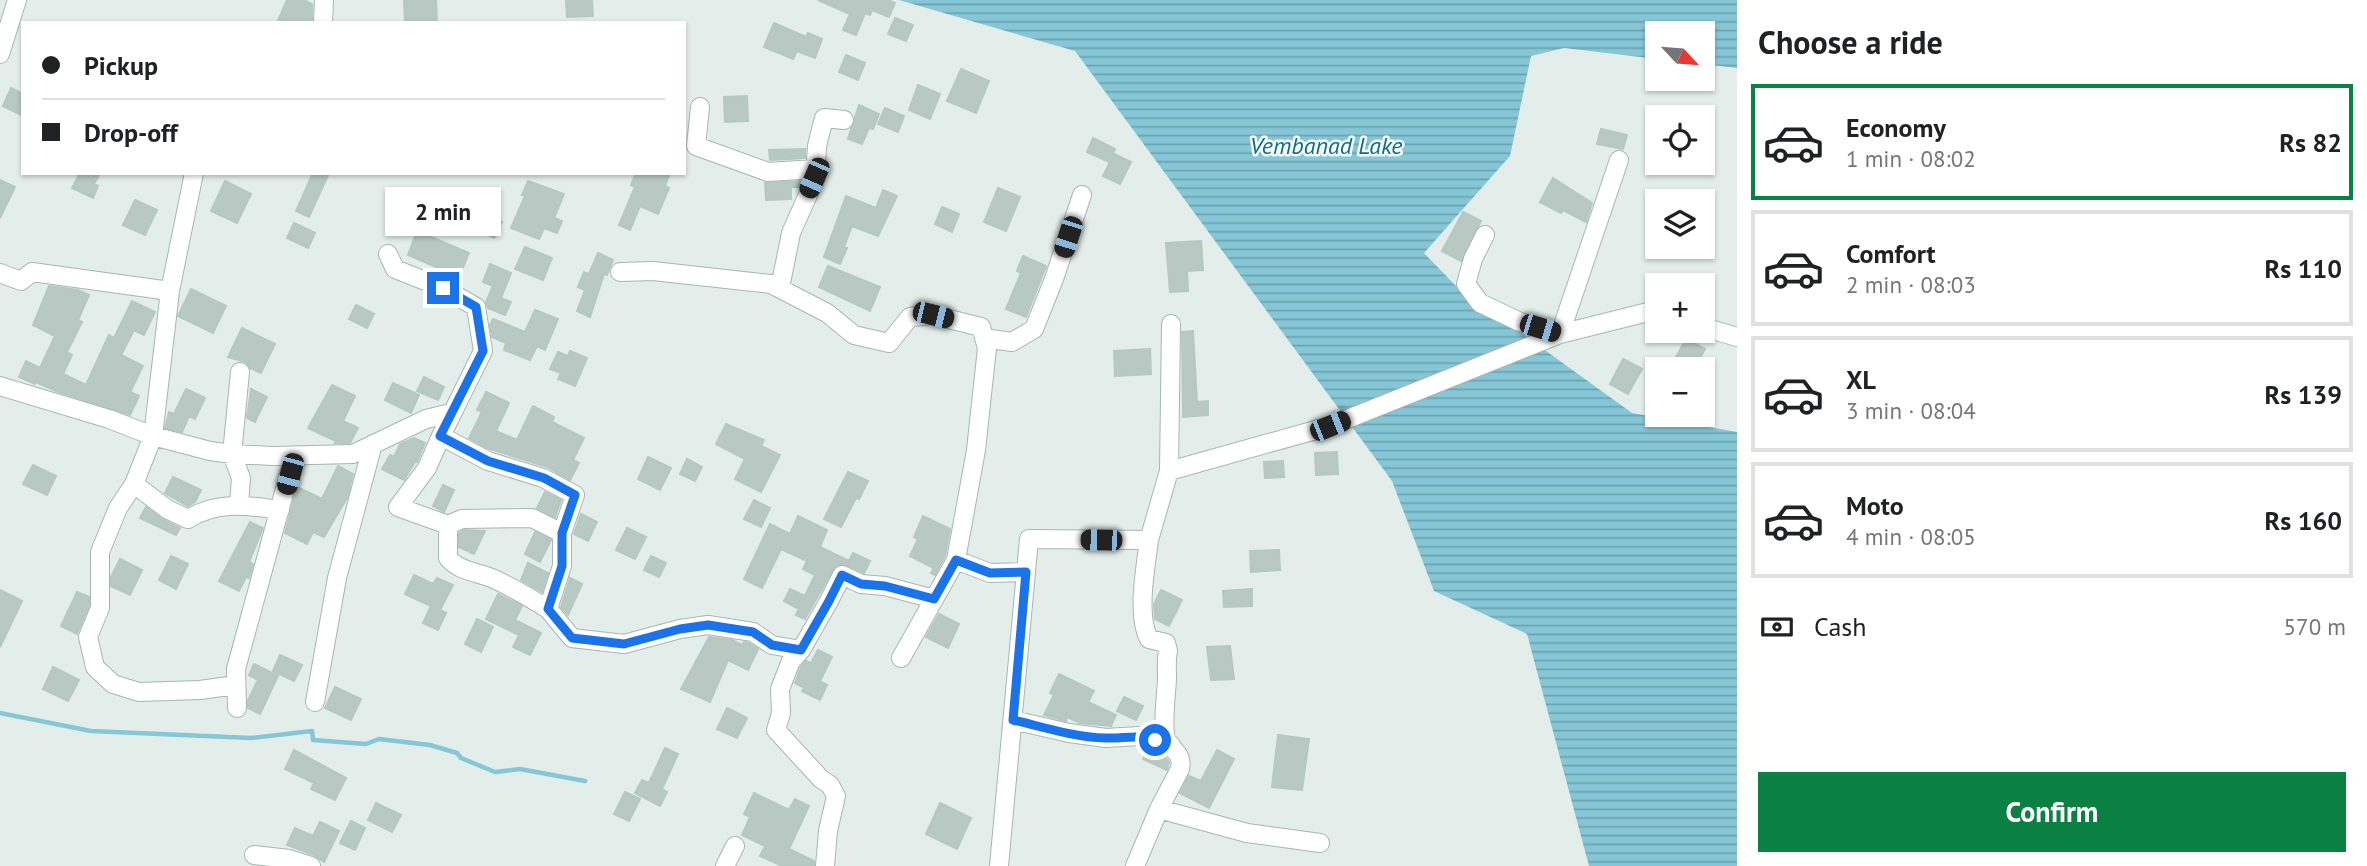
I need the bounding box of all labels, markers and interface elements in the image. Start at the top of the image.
north arrow [1645,21,1715,91]
map controls [1645,21,1715,427]
text: Choose a ride [1758,21,1943,63]
text: Pickup [84,49,158,82]
button: locate [1645,105,1715,175]
icon: car [1762,111,1825,174]
text: Economy [1846,111,1946,144]
text: Drop-off [84,116,178,149]
text: Rs 82 [2279,126,2342,159]
water label: Vembanad Lake [1250,130,1402,161]
text: 1 min · 08:02 [1846,144,1976,173]
car [796,155,833,201]
callout: 2 min [385,187,501,236]
button: layers [1645,189,1715,259]
text: 2 min [415,197,471,226]
car [1052,214,1085,260]
icon: car [1762,237,1825,300]
text: Comfort [1846,237,1936,270]
text: Rs 110 [2265,252,2342,285]
text: 2 min · 08:03 [1846,270,1976,299]
route end [427,272,459,304]
button: + [1645,273,1715,343]
car [911,300,956,330]
car [1517,312,1564,344]
button: − [1645,357,1715,427]
icon: car [1762,363,1825,426]
text: XL [1846,363,1876,396]
text: Rs 139 [2265,378,2342,411]
text: 3 min · 08:04 [1846,396,1976,425]
car [1307,408,1354,444]
car [275,451,306,497]
icon: car [1762,489,1825,552]
text: Moto [1846,489,1904,522]
text: Rs 160 [2265,504,2342,537]
text: 4 min · 08:05 [1846,522,1976,551]
car [1080,529,1123,551]
icon: cash [1758,608,1796,646]
text: Cash [1814,610,1866,643]
text: 570 m [2284,612,2346,641]
route start [1139,724,1171,756]
button: Confirm [1758,772,2346,852]

